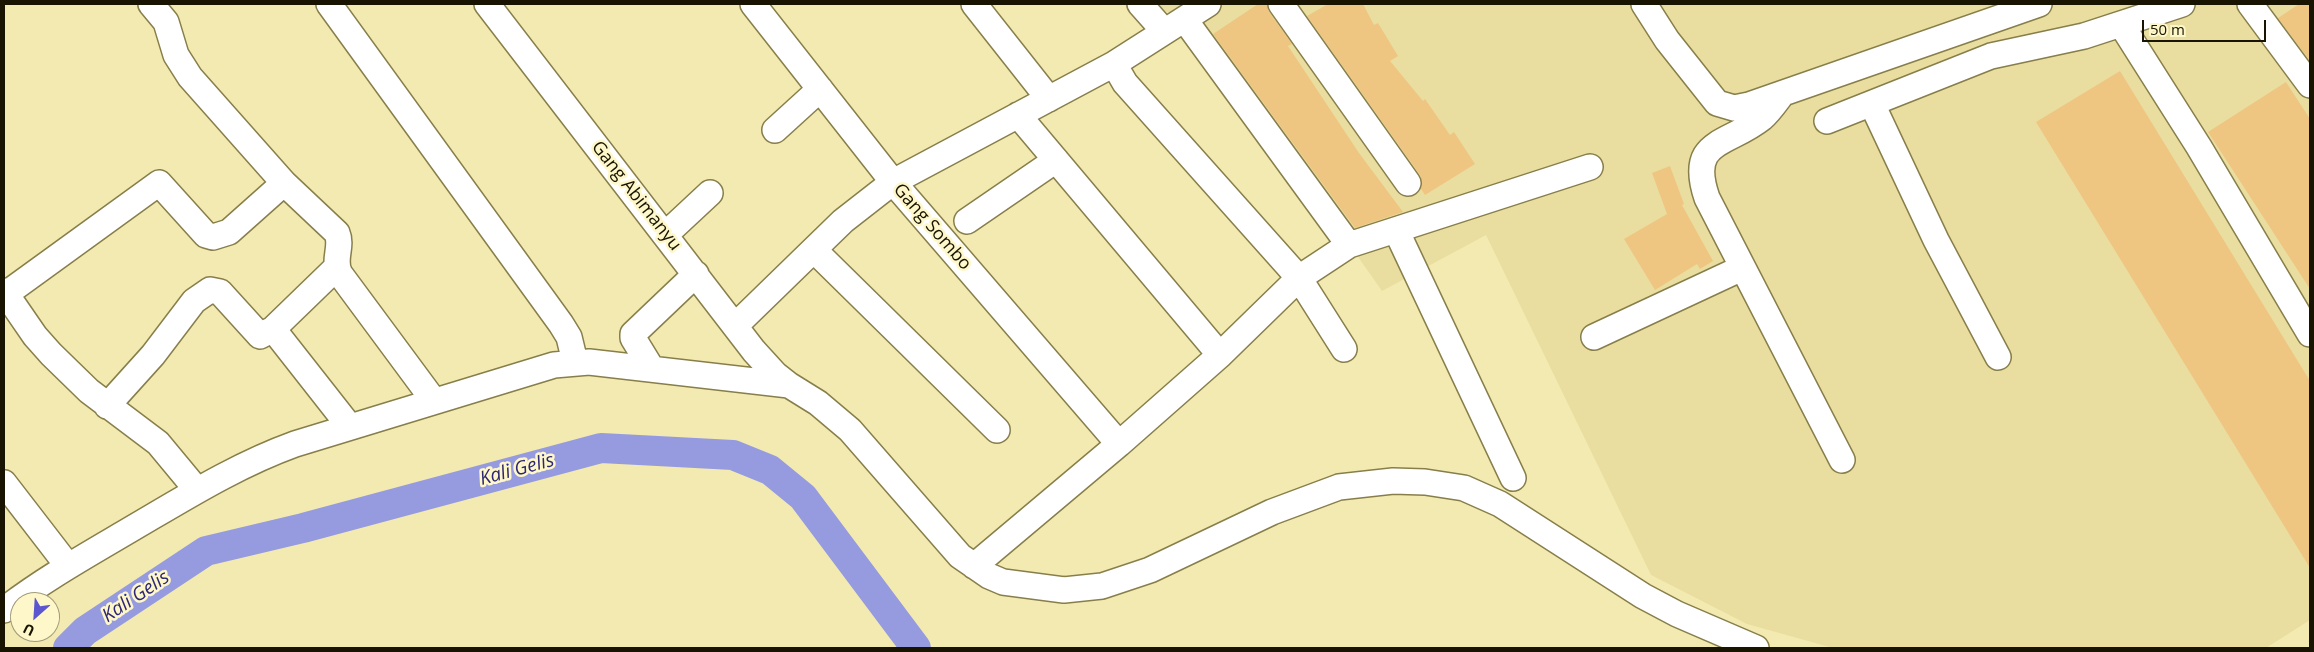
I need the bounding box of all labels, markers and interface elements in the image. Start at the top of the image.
scale bar [2144,10,2268,42]
text: 50 m [2150,19,2185,39]
street label: Gang Abimanyu [586,137,686,255]
street label: Gang Sombo [888,179,976,275]
water label: Kali Gelis [477,449,557,491]
water label: Kali Gelis [98,566,174,628]
north arrow [10,592,60,642]
text: U [20,619,38,641]

